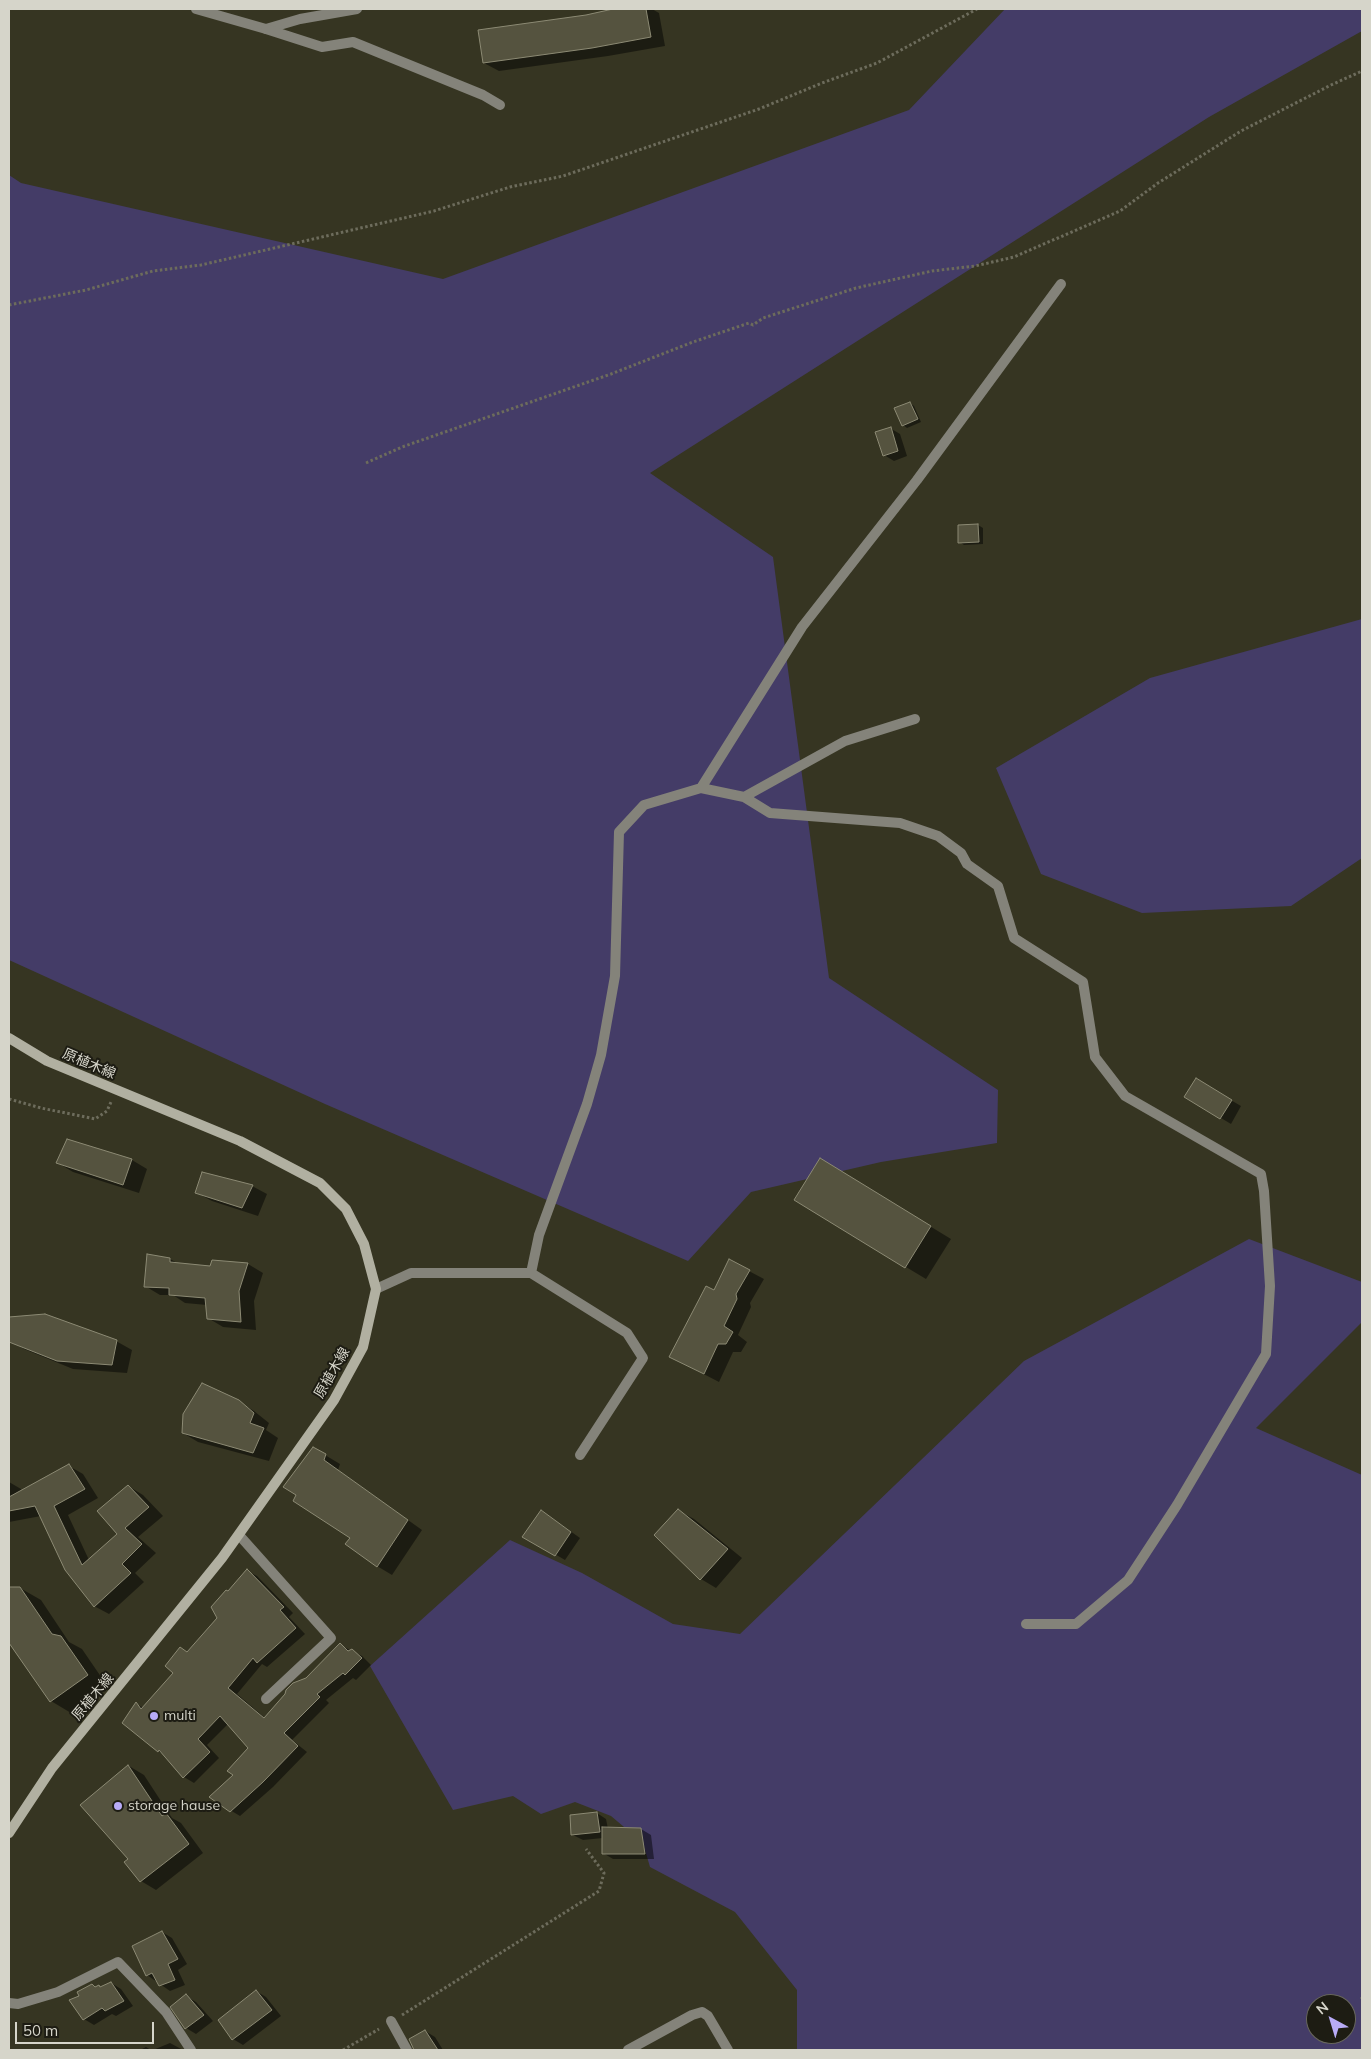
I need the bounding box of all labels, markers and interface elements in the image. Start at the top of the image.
street label: 原植木線 [60,1045,118,1083]
street label: 原植木線 [311,1345,353,1401]
street label: 原植木線 [69,1670,117,1724]
place label: multi [164,1708,196,1724]
marker: multi [148,1710,160,1722]
place label: storage hause [128,1798,220,1814]
marker: storage hause [112,1800,124,1812]
north arrow [1306,1994,1356,2044]
text: N [1312,1998,1332,2018]
scale bar [18,2012,156,2044]
text: 50 m [23,2021,58,2040]

